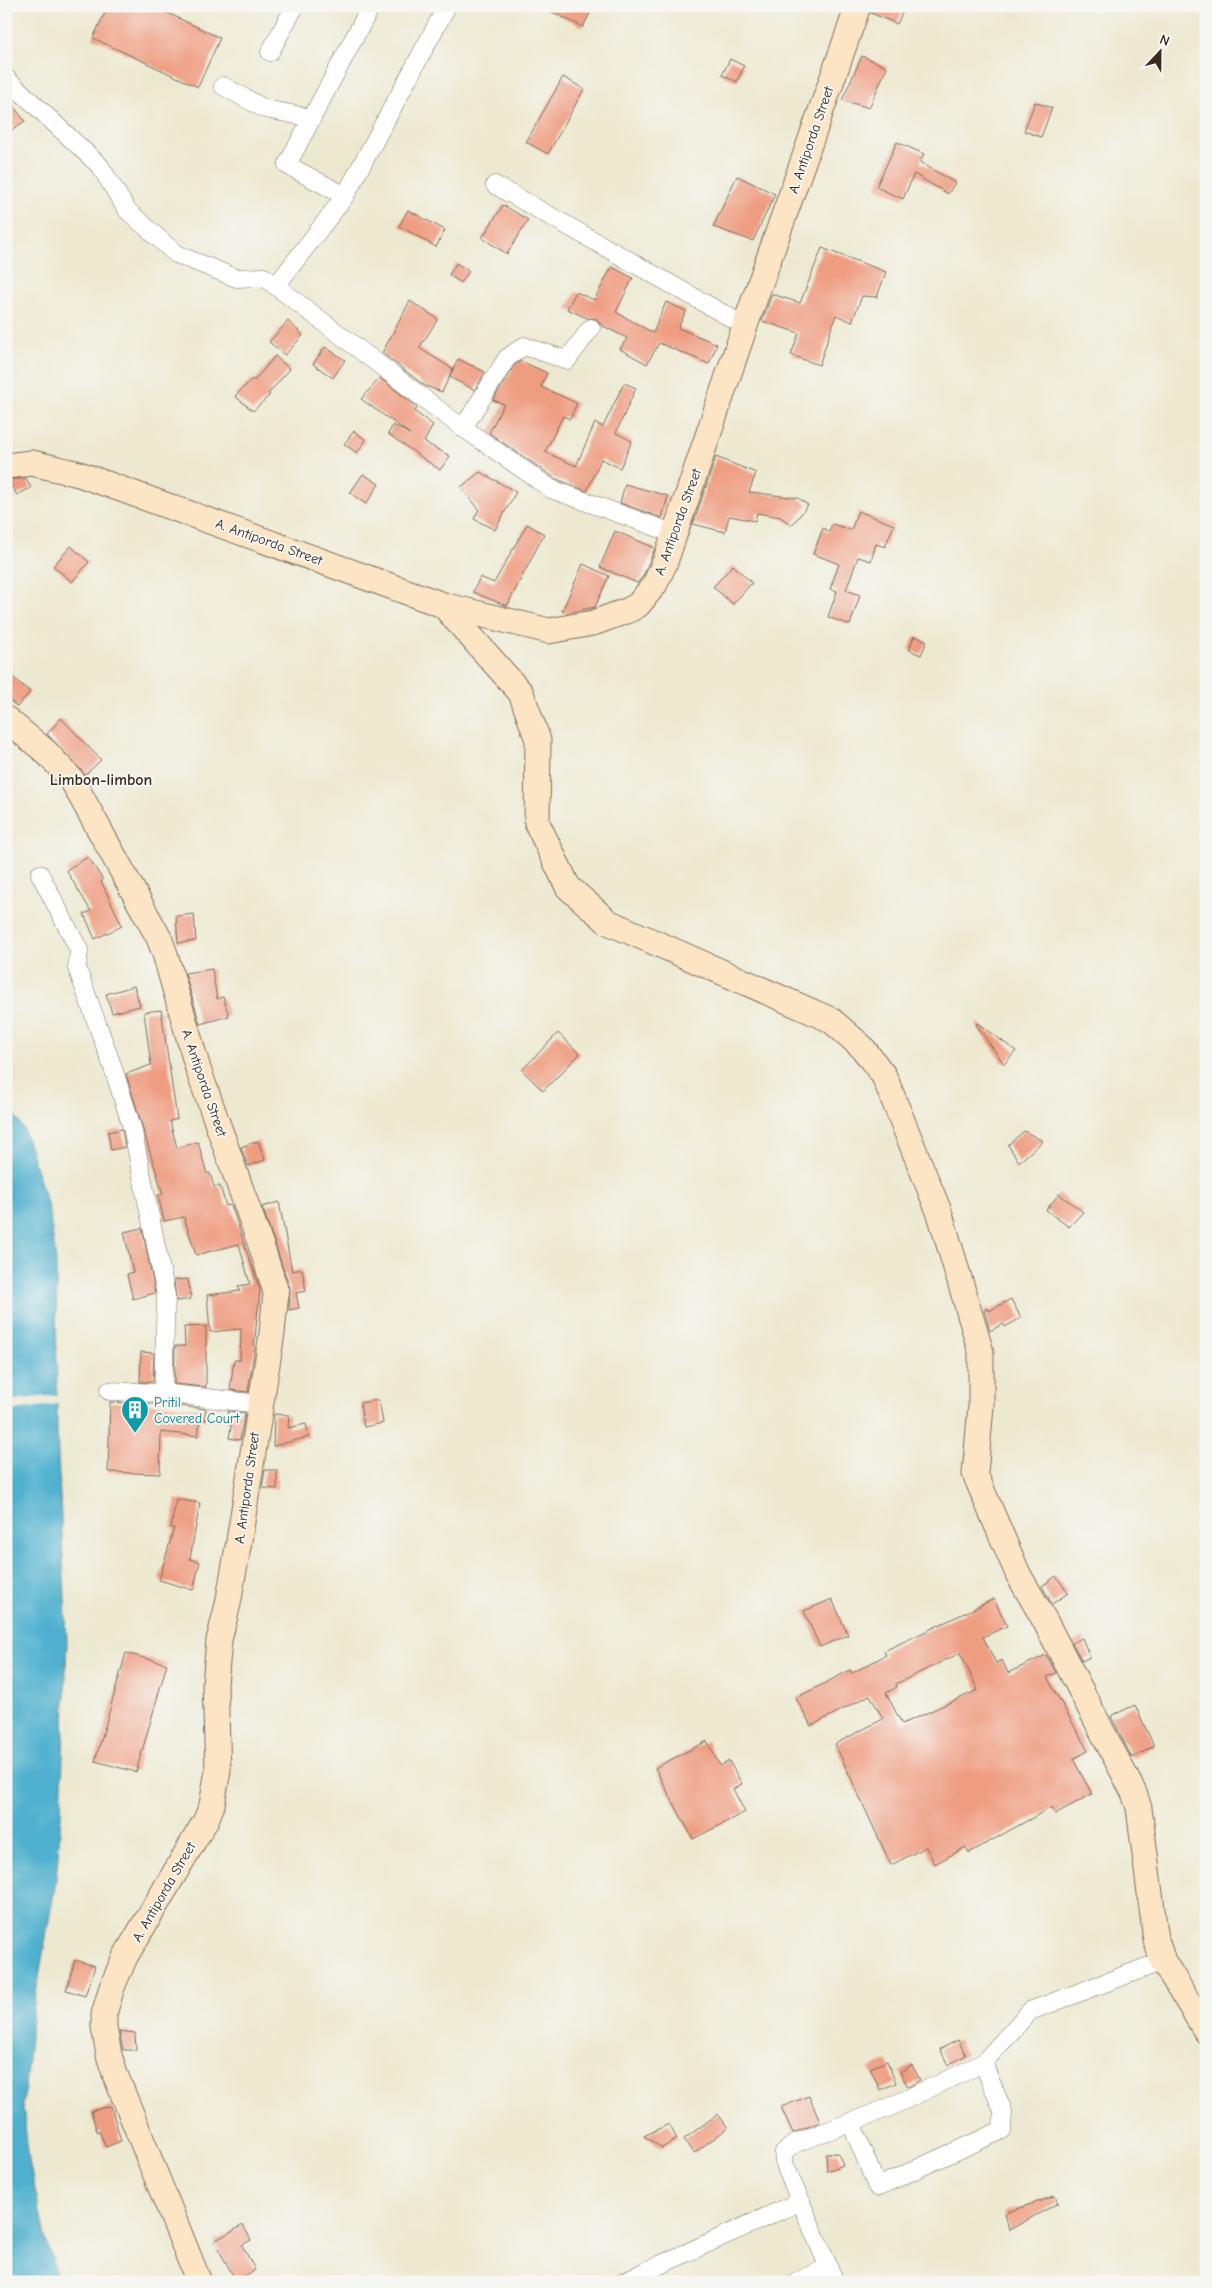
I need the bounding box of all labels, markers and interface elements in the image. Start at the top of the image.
north arrow [1134,28,1184,78]
text: N [1157,31,1172,50]
street label: A. Antiporda Street [785,83,838,196]
street label: A. Antiporda Street [651,465,706,578]
street label: A. Antiporda Street [213,515,326,570]
district label: Limbon-limbon [50,771,152,789]
street label: A. Antiporda Street [178,1027,231,1140]
place label: Pritil Covered Court [154,1394,241,1427]
building icon: Pritil Covered Court [120,1395,150,1434]
street label: A. Antiporda Street [231,1430,263,1545]
street label: A. Antiporda Street [129,1838,200,1945]

